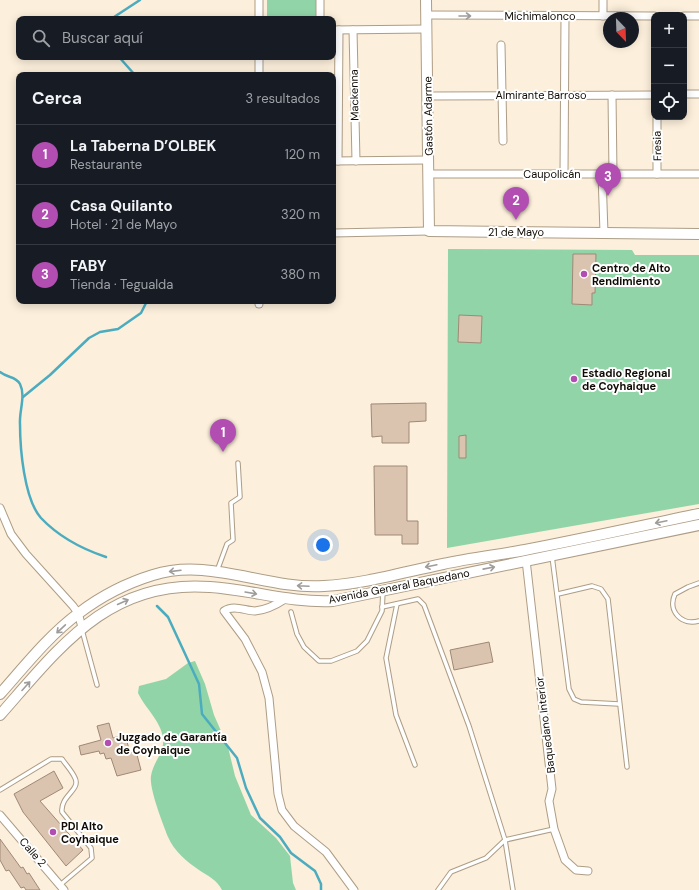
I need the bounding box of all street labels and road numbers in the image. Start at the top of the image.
street label: Michimalonco [504,9,576,23]
street label: Mackenna [347,69,361,121]
street label: Gastón Adarme [420,76,436,156]
street label: Almirante Barroso [495,88,587,102]
street label: Fresia [650,131,664,161]
street label: Caupolicán [523,167,581,181]
street label: 21 de Mayo [488,225,544,239]
street label: Avenida General Baquedano [327,565,471,607]
street label: Baquedano Interior [532,676,558,774]
street label: Calle 2 [16,834,50,870]

